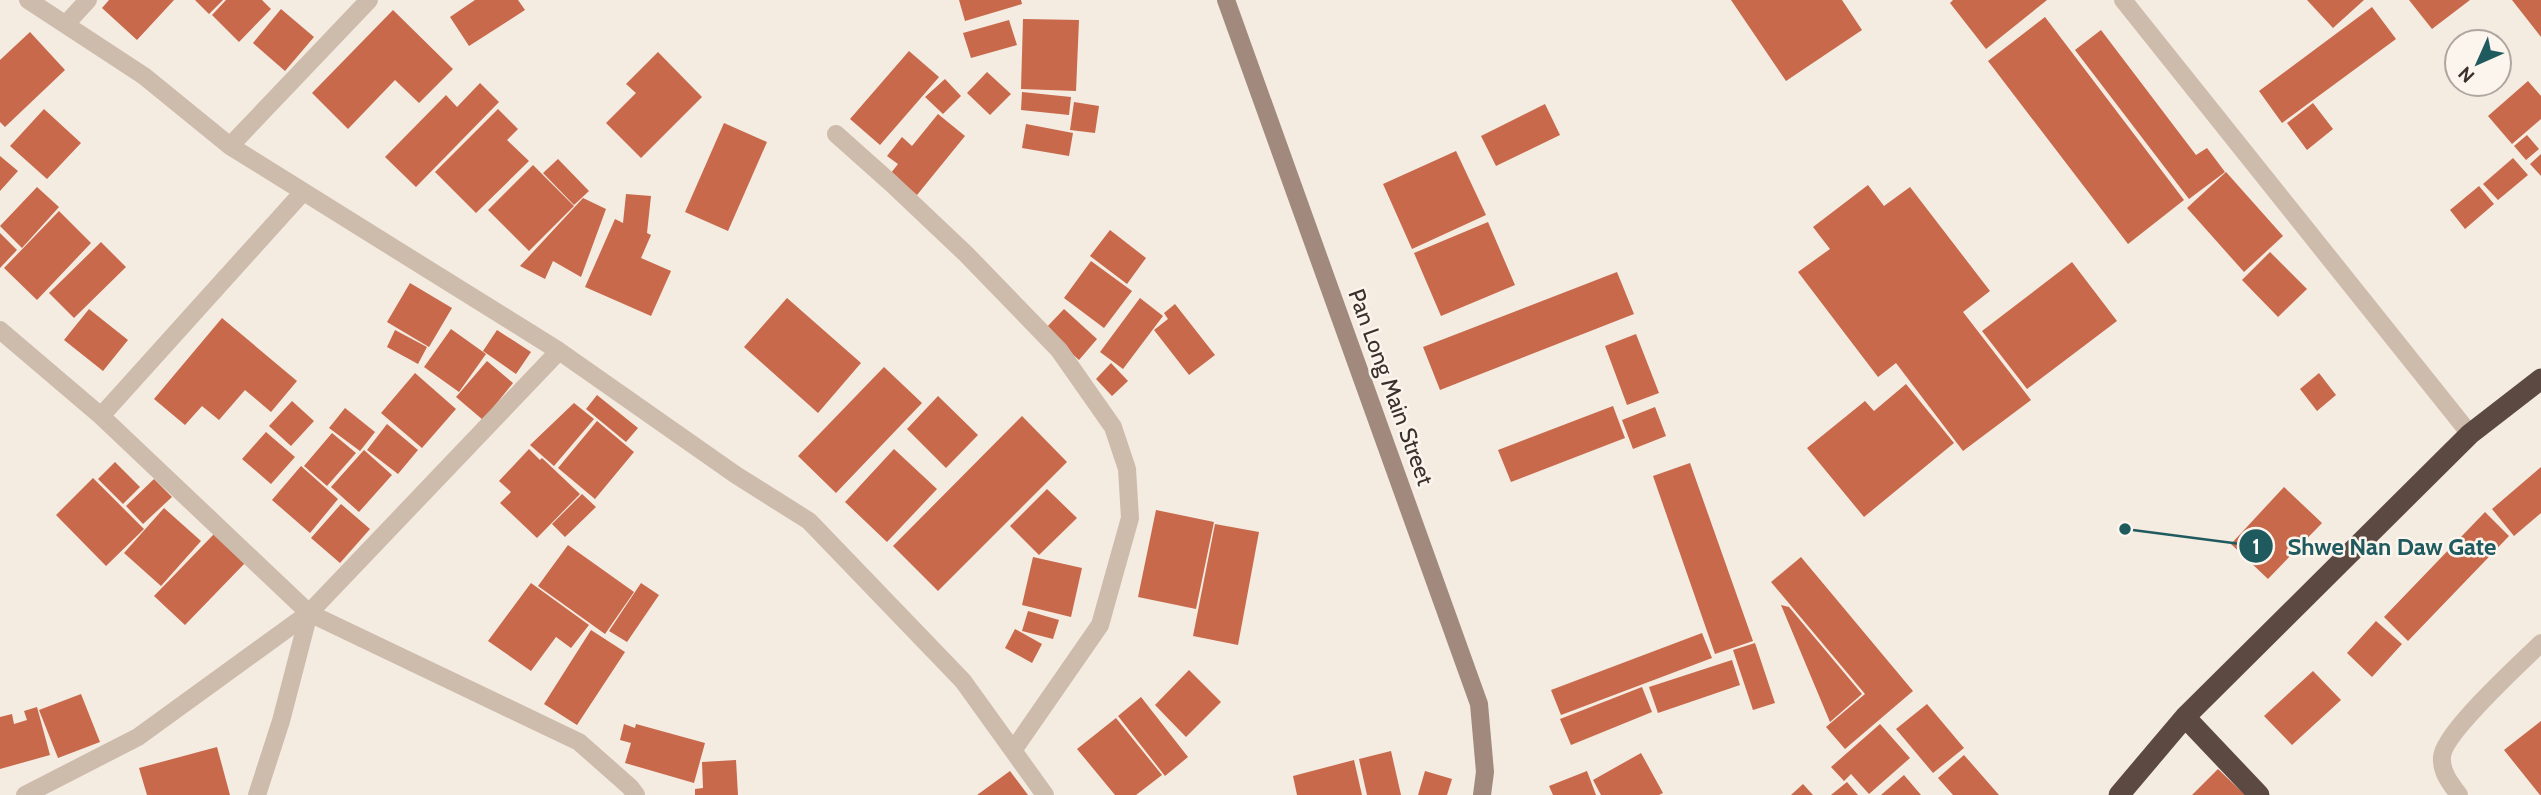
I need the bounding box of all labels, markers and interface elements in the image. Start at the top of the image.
north arrow [2443,28,2513,98]
text: N [2453,62,2479,88]
street label: Pan Long Main Street [1342,285,1440,489]
callout: Shwe Nan Daw Gate [2239,524,2511,569]
text: Shwe Nan Daw Gate [2288,532,2496,561]
text: 1 [2252,534,2260,559]

